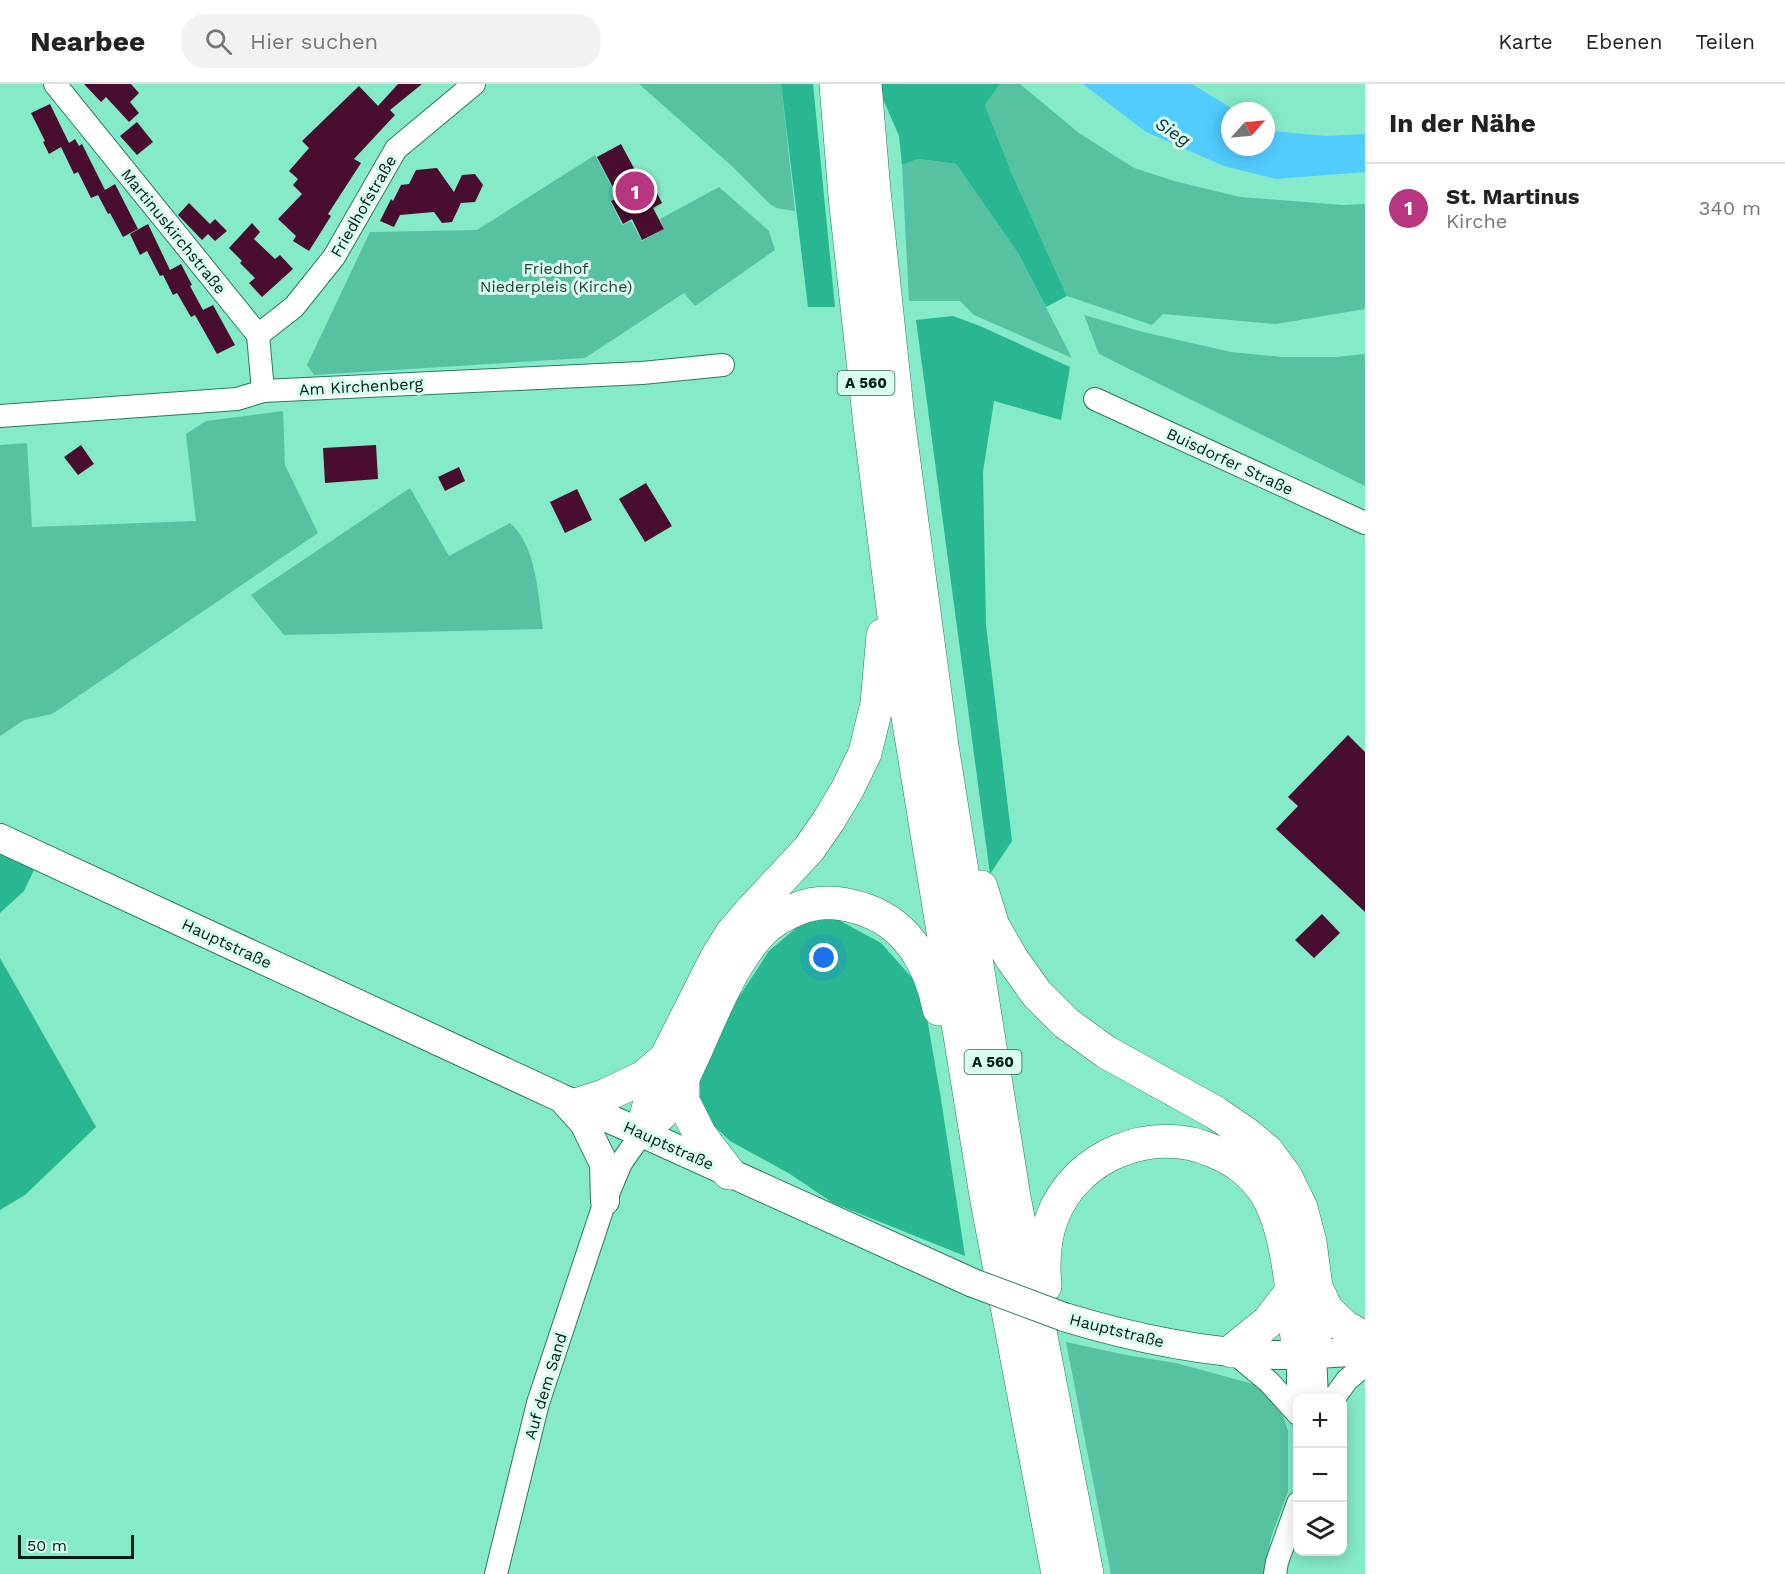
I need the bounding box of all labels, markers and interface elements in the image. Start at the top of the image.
search box [181,14,601,68]
text: Nearbee [30,25,145,58]
icon: search [202,25,235,58]
text: Hier suchen [250,29,378,54]
text: Karte [1498,29,1553,54]
text: Ebenen [1586,29,1662,54]
text: Teilen [1695,29,1755,54]
north arrow [1221,102,1275,156]
text: In der Nähe [1389,108,1536,138]
water label: Sieg [1152,113,1195,151]
street label: Friedhofstraße [327,152,400,261]
street label: Martinuskirchstraße [117,165,230,298]
pin: 1 [616,168,654,214]
text: St. Martinus [1446,184,1580,209]
text: 1 [1404,196,1413,220]
text: 340 m [1699,196,1761,220]
text: Kirche [1446,209,1507,233]
park label: Friedhof Niederpleis (Kirche) [480,259,632,296]
road number: A 560 [838,371,894,395]
street label: Am Kirchenberg [299,374,424,399]
street label: Buisdorfer Straße [1163,424,1296,499]
street label: Hauptstraße [179,914,275,973]
your location [809,943,838,972]
road number: A 560 [964,1050,1022,1074]
street label: Hauptstraße [621,1117,717,1174]
street label: Hauptstraße [1068,1310,1166,1351]
street label: Auf dem Sand [520,1331,571,1442]
map controls [1293,1394,1347,1556]
button: + [1293,1394,1347,1448]
button: − [1293,1448,1347,1502]
button: layers [1293,1502,1347,1556]
scale bar [18,1532,134,1560]
text: 50 m [27,1536,67,1555]

